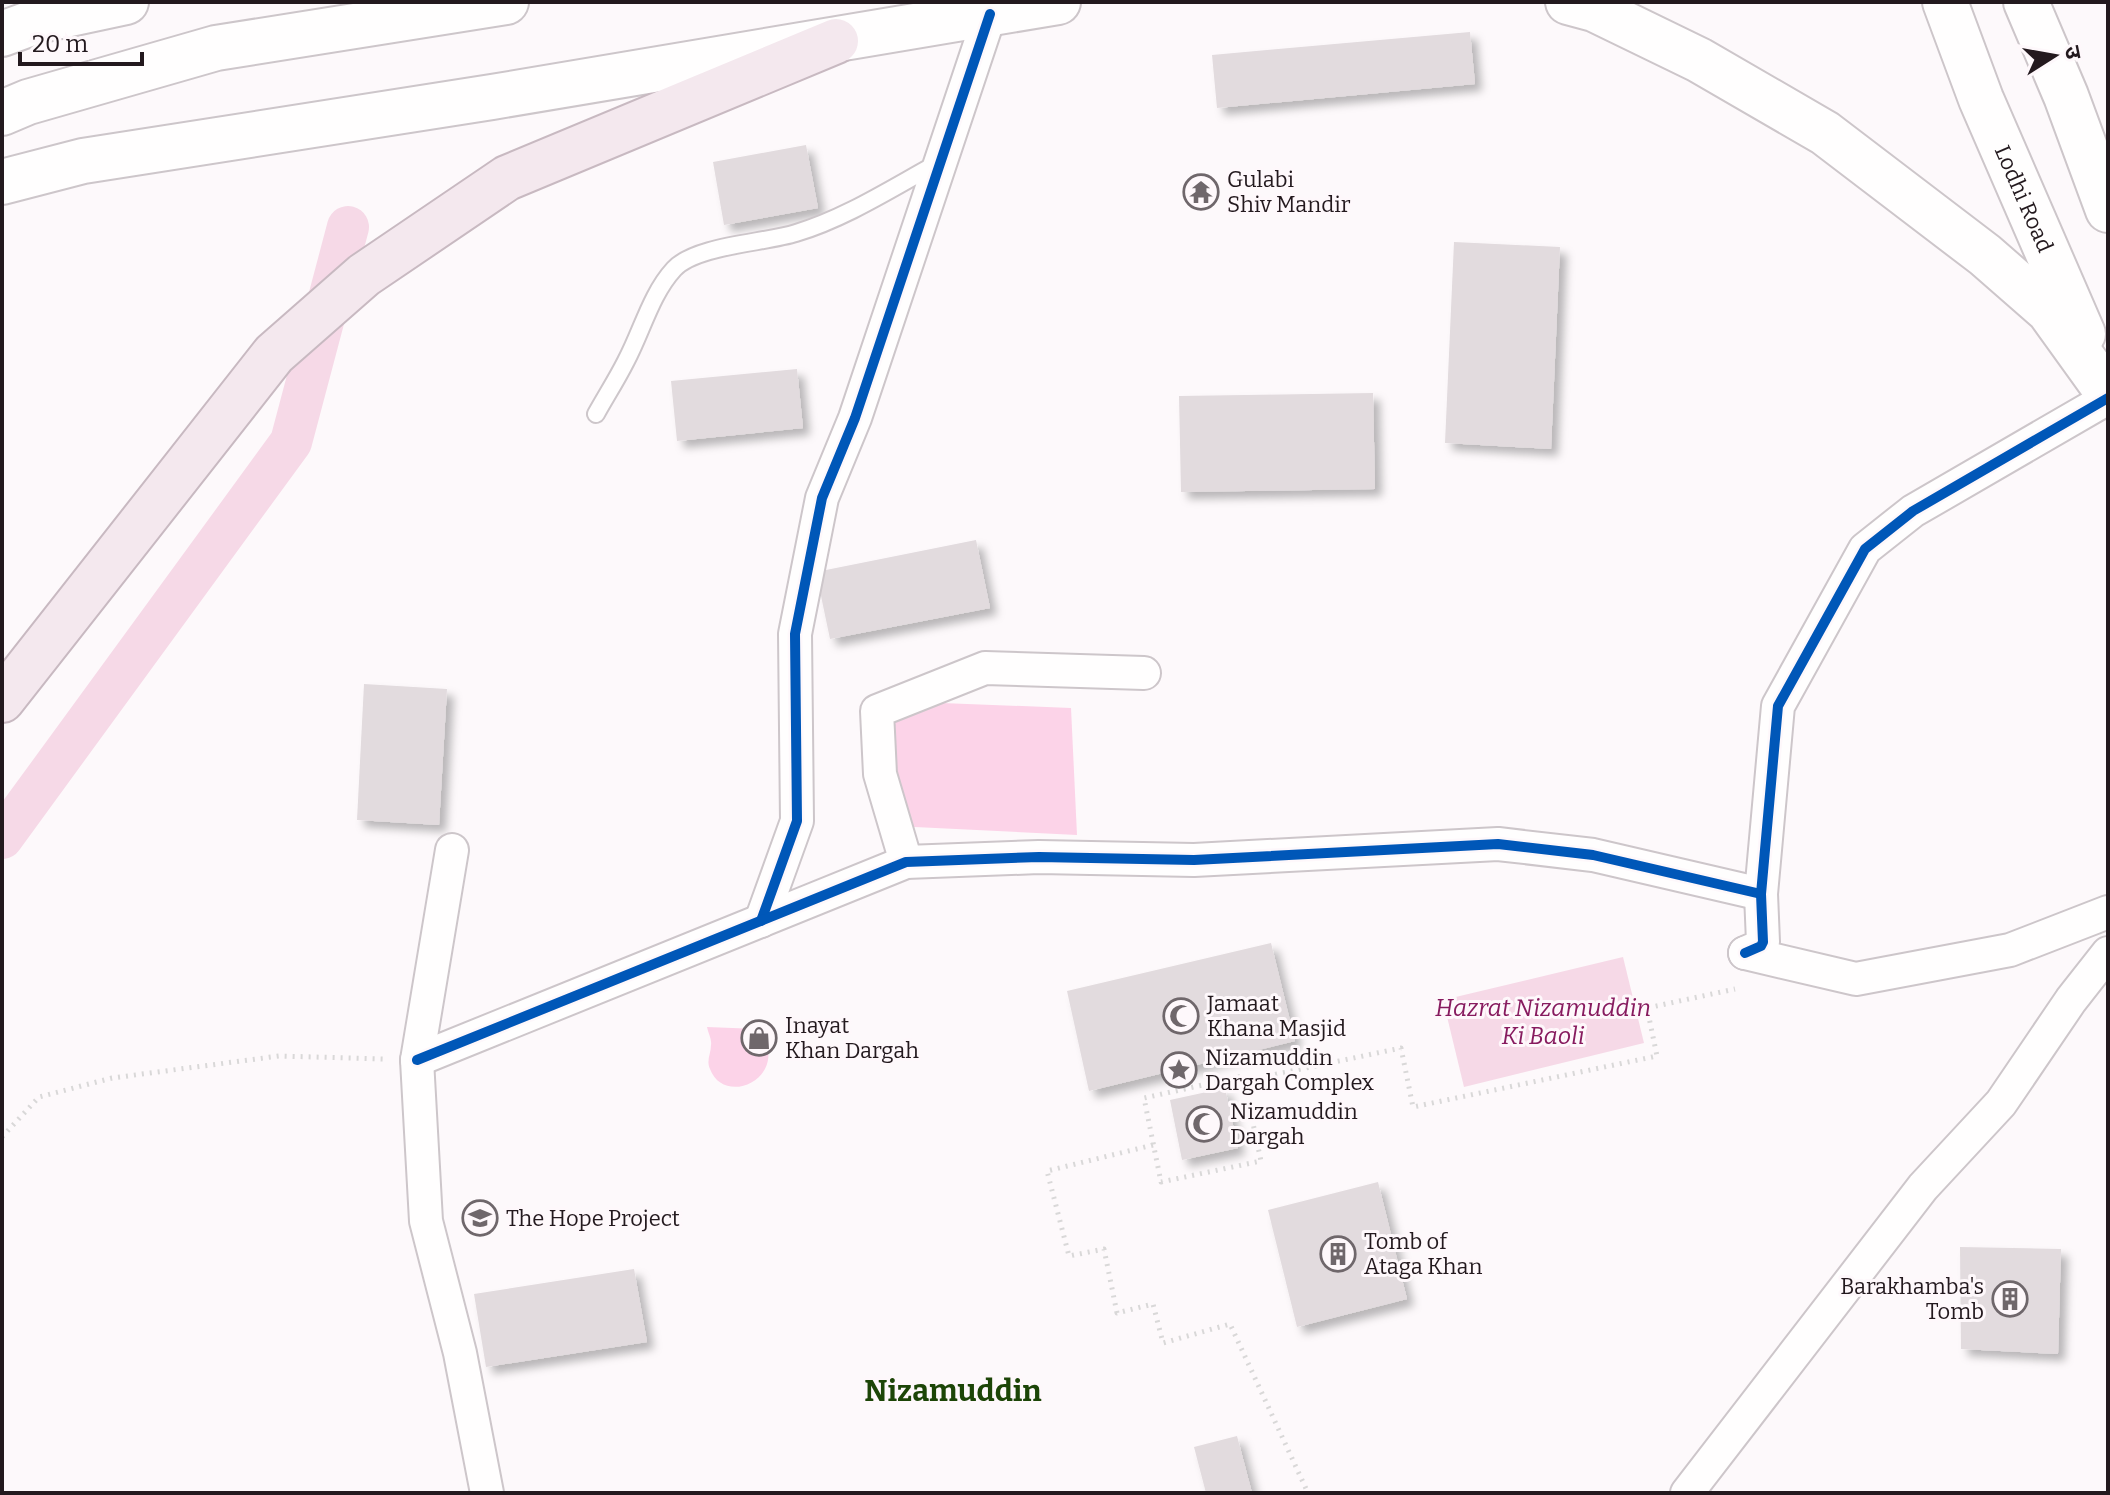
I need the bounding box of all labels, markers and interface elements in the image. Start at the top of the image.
scale bar [20,16,142,66]
north arrow [2014,16,2094,96]
text: 20 m [32,30,88,58]
text: उ [2059,43,2088,62]
street label: Lodhi Road [1989,141,2059,256]
place label: Gulabi Shiv Mandir [1227,166,1351,218]
temple icon: Gulabi Shiv Mandir [1182,173,1220,211]
place label: Jamaat Khana Masjid [1206,990,1346,1042]
water label: Hazrat Nizamuddin Ki Baoli [1435,994,1651,1050]
mosque icon: Jamaat Khana Masjid [1162,997,1200,1035]
place label: Inayat Khan Dargah [785,1012,919,1064]
shop icon: Inayat Khan Dargah [740,1019,778,1057]
place label: Nizamuddin Dargah Complex [1205,1044,1374,1096]
place icon: Nizamuddin Dargah Complex [1160,1051,1198,1089]
place label: Nizamuddin Dargah [1230,1098,1358,1150]
mosque icon: Nizamuddin Dargah [1185,1105,1223,1143]
school or university icon: The Hope Project [461,1199,499,1237]
place label: The Hope Project [506,1205,680,1232]
place label: Tomb of Ataga Khan [1364,1228,1482,1280]
building icon: Tomb of Ataga Khan [1319,1235,1357,1273]
place label: Barakhamba's Tomb [1840,1273,1984,1325]
building icon: Barakhamba's Tomb [1991,1280,2029,1318]
district label: Nizamuddin [864,1373,1042,1409]

